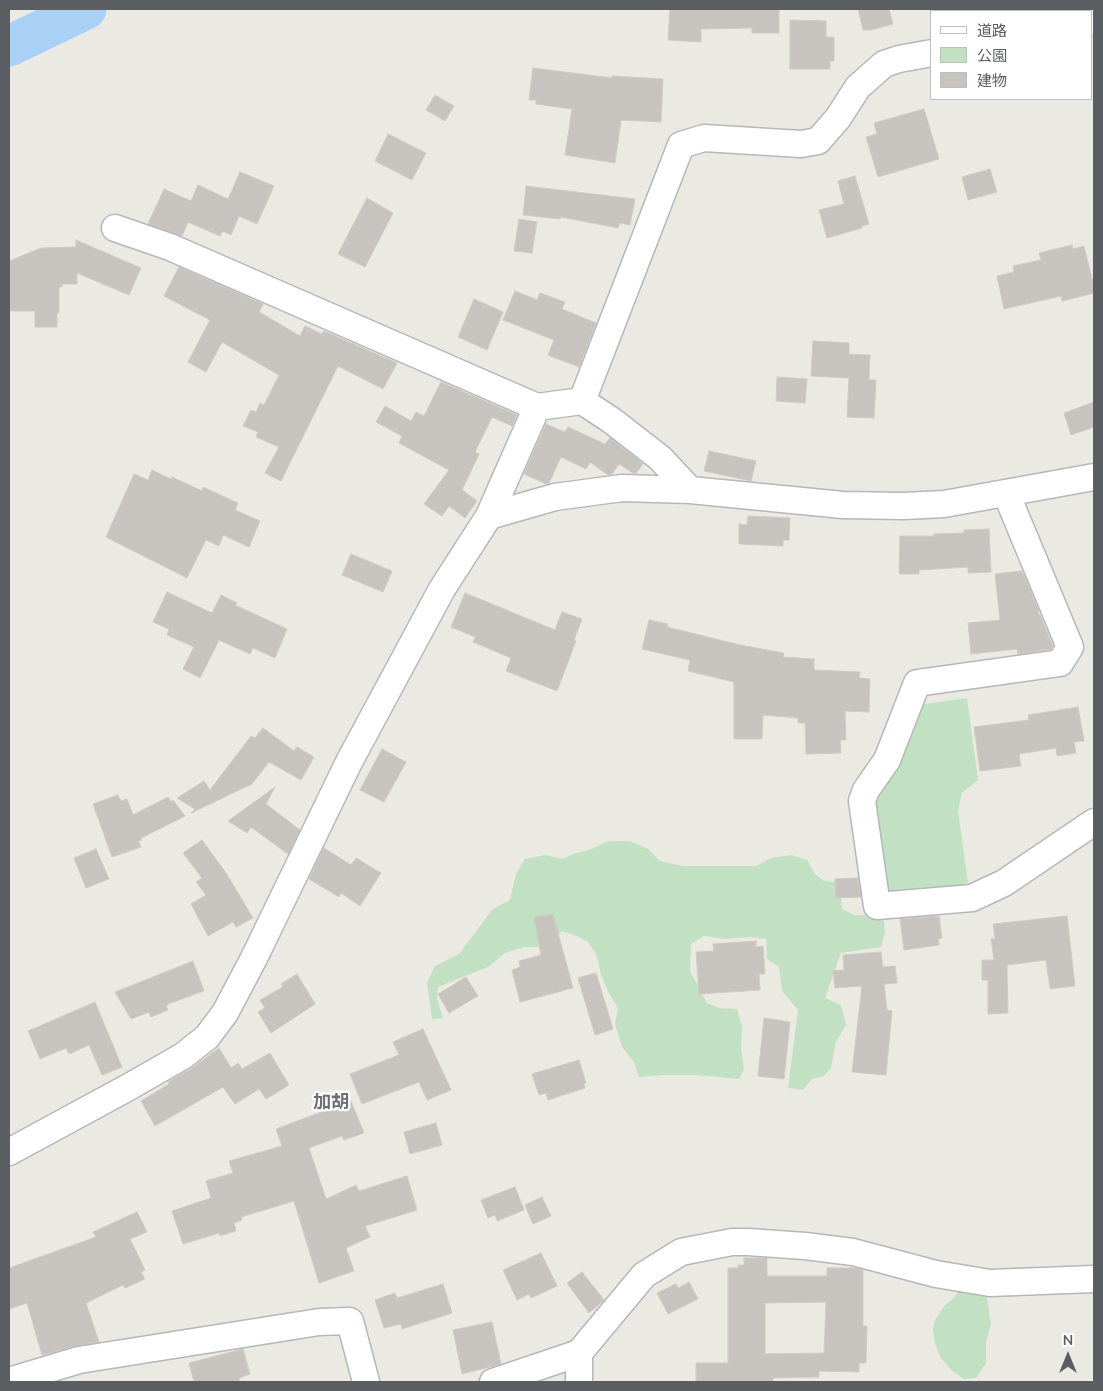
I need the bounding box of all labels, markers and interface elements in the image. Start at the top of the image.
legend [930,10,1093,100]
text: 道路 [977,21,1007,41]
text: 公園 [977,46,1007,66]
text: 建物 [977,71,1007,91]
district label: 加胡 [313,1093,349,1115]
north arrow [1043,1331,1093,1381]
text: N [1063,1331,1073,1350]

